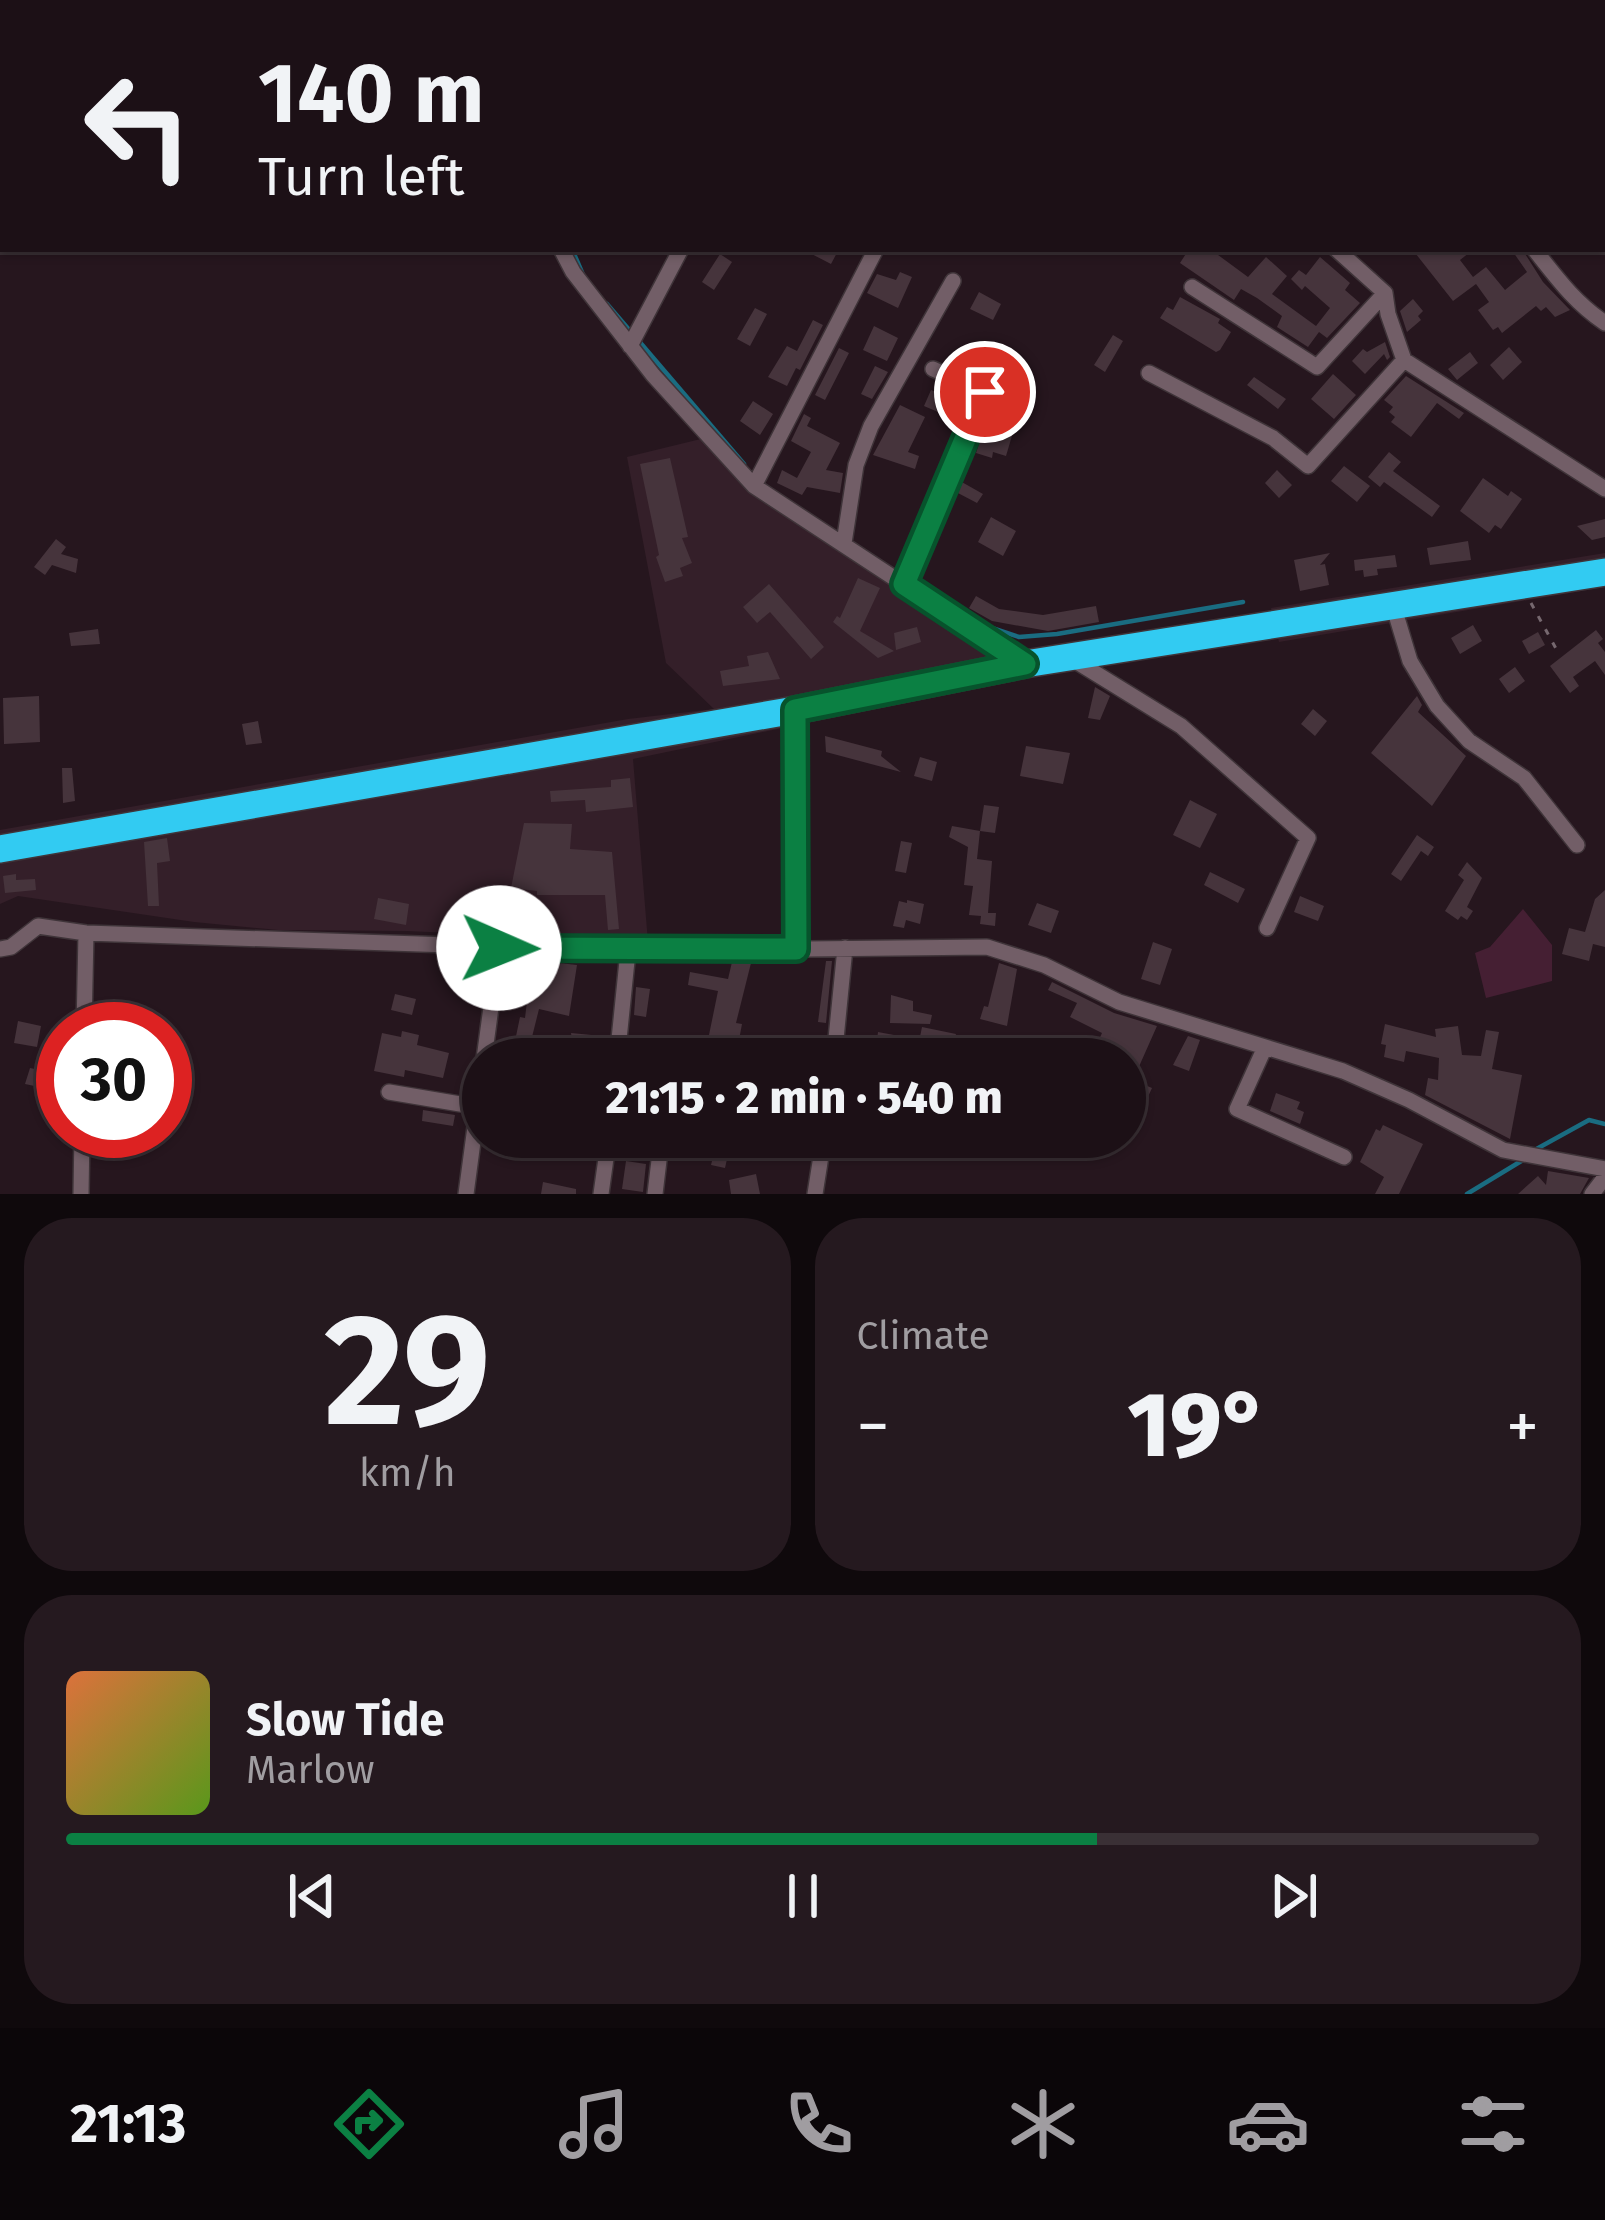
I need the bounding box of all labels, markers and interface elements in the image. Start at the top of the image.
text: 140 m [258,43,484,144]
icon: left [60,48,216,204]
text: Turn left [258,145,465,209]
pin [934,341,1036,443]
icon: arrive [952,359,1018,425]
position arrow [436,885,562,1011]
speed limit sign: 30 [36,1002,192,1158]
text: 21:15 · 2 min · 540 m [605,1071,1003,1125]
text: 29 [324,1278,490,1465]
text: Climate [857,1313,990,1359]
text: 19° [1127,1372,1268,1480]
text: − [857,1387,890,1466]
text: + [1506,1387,1539,1466]
text: km/h [359,1450,456,1496]
text: Slow Tide [246,1693,444,1747]
text: Marlow [246,1747,375,1793]
icon: previous [279,1863,345,1929]
icon: pause [770,1863,836,1929]
icon: next [1261,1863,1327,1929]
icon: directions [327,2082,411,2166]
icon: music [552,2082,636,2166]
icon: phone [777,2082,861,2166]
icon: climate [1001,2082,1085,2166]
icon: car [1226,2082,1310,2166]
icon: filters [1451,2082,1535,2166]
text: 21:13 [70,2092,186,2156]

